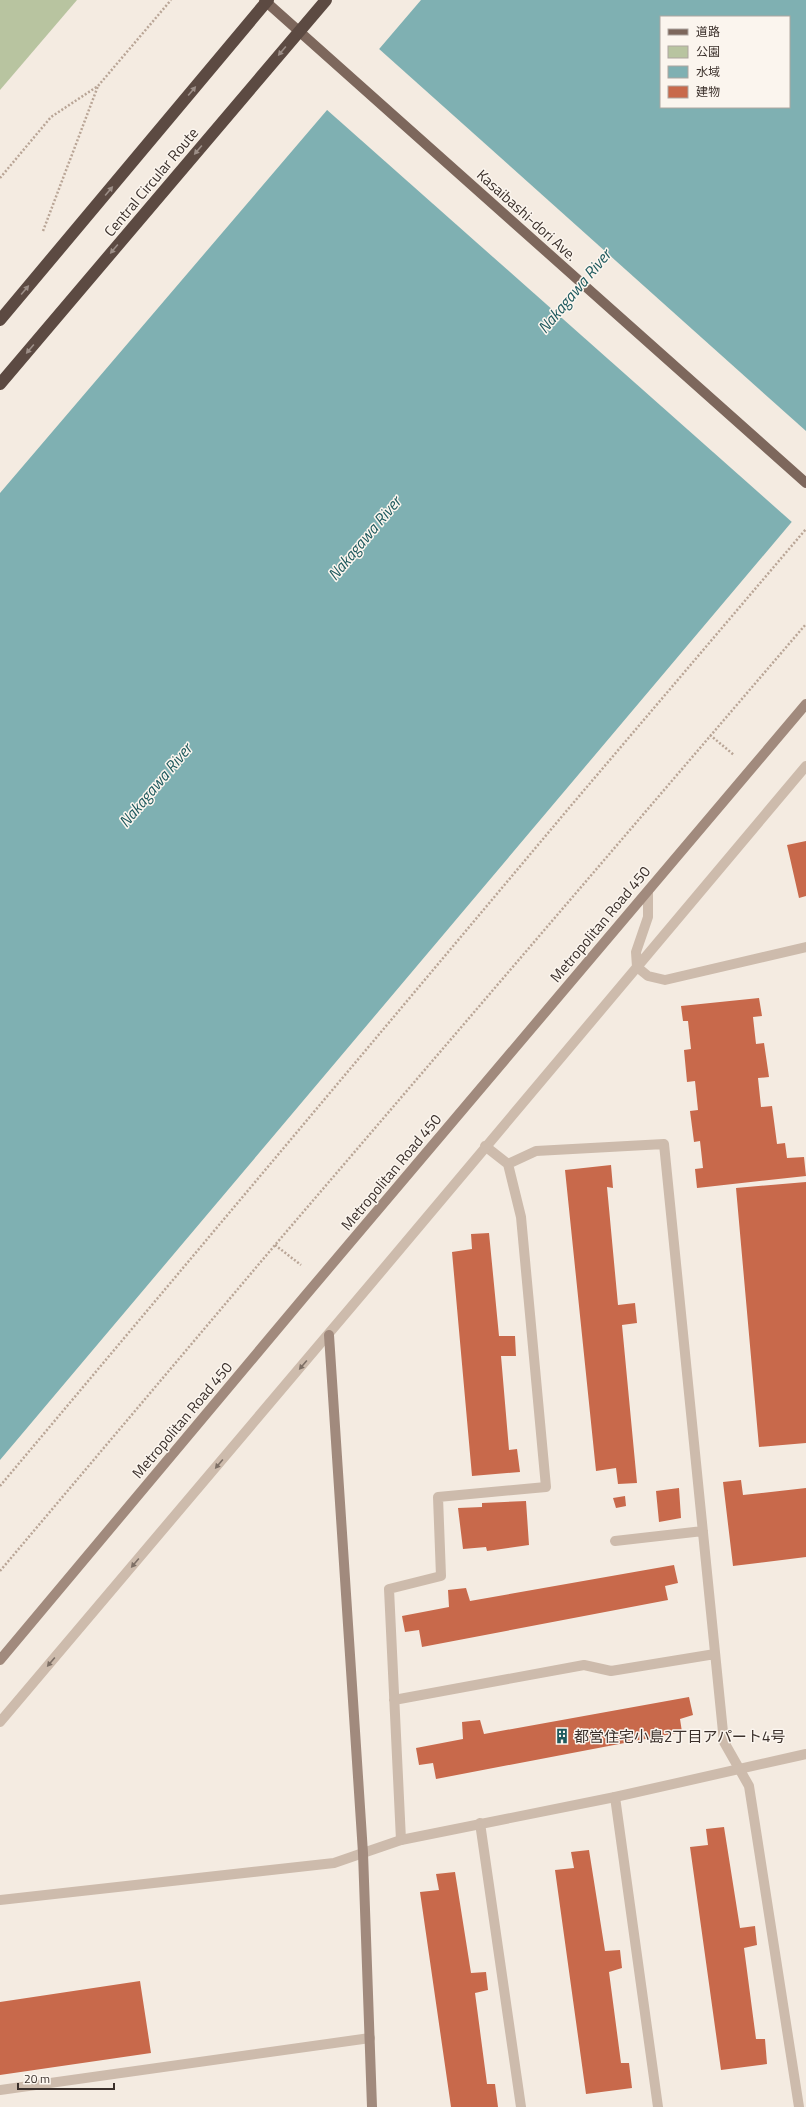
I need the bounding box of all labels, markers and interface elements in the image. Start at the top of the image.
legend [660,16,790,108]
text: 道路 [696,22,720,41]
text: 公園 [696,42,720,61]
one-way arrow [278,46,287,56]
text: 水域 [696,62,720,81]
text: 建物 [696,82,720,101]
one-way arrow [188,86,197,97]
street label: Central Circular Route [98,122,204,242]
one-way arrow [194,145,203,156]
street label: Kasaibashi-dori Ave. [472,164,582,266]
one-way arrow [104,185,113,196]
water label: Nakagawa River [532,242,618,338]
one-way arrow [110,244,119,255]
one-way arrow [21,285,30,296]
one-way arrow [26,343,35,354]
water label: Nakagawa River [322,489,408,585]
water label: Nakagawa River [113,736,199,832]
street label: Metropolitan Road 450 [544,861,656,987]
street label: Metropolitan Road 450 [335,1109,447,1235]
street label: Metropolitan Road 450 [126,1357,238,1483]
one-way arrow [299,1360,308,1370]
one-way arrow [215,1459,224,1469]
one-way arrow [131,1558,140,1568]
one-way arrow [46,1657,55,1667]
place label: 都営住宅小島2丁目アパート4号 [574,1725,786,1748]
building icon: 都営住宅小島2丁目アパート4号 [553,1727,571,1745]
scale bar [18,2065,114,2091]
text: 20 m [24,2069,50,2088]

